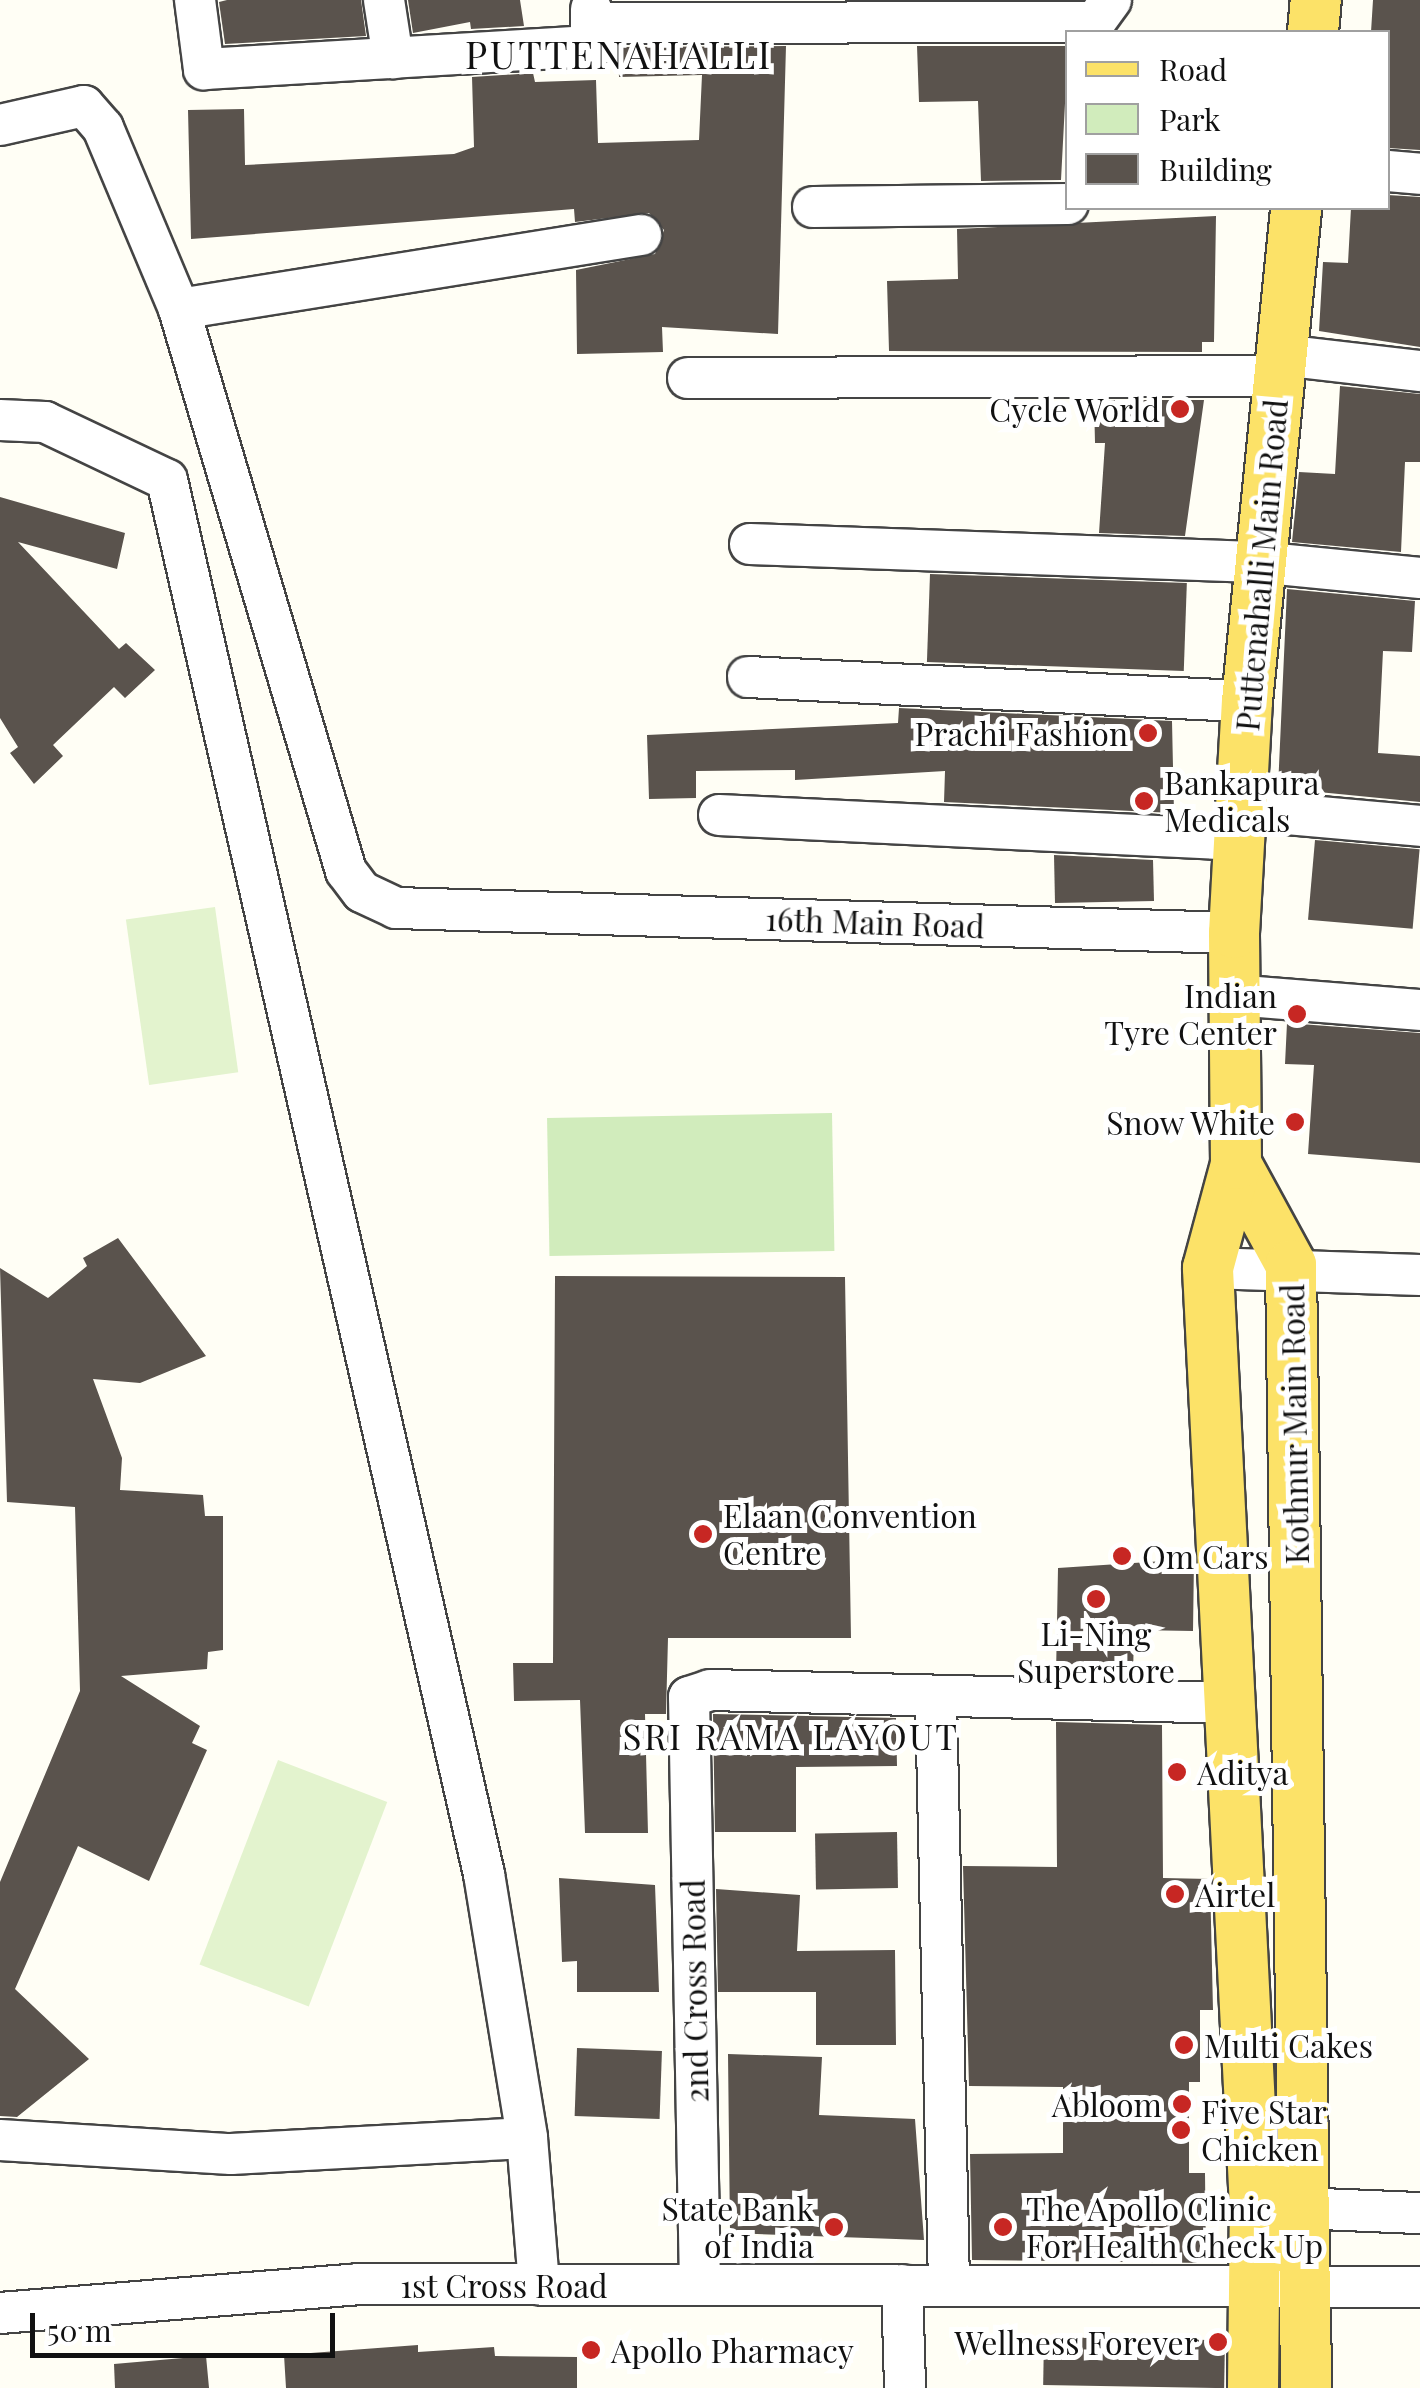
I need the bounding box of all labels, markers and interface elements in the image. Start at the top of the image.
legend [1065,30,1390,210]
district label: PUTTENAHALLI [465,31,773,77]
text: Road [1159,49,1227,89]
text: Park [1159,99,1221,139]
text: Building [1159,149,1272,189]
place label: Cycle World [988,390,1160,428]
street label: Puttenahalli Main Road [1227,397,1295,733]
marker: Cycle World [1169,398,1191,420]
place label: Prachi Fashion [915,714,1128,752]
marker: Prachi Fashion [1137,722,1159,744]
place label: Bankapura Medicals [1164,764,1320,839]
marker: Bankapura Medicals [1133,790,1155,812]
street label: 16th Main Road [765,899,985,945]
place label: Indian Tyre Center [1104,977,1277,1052]
marker: Indian Tyre Center [1286,1003,1308,1025]
place label: Snow White [1104,1103,1275,1141]
marker: Snow White [1284,1111,1306,1133]
street label: Kothnur Main Road [1272,1283,1316,1565]
place label: Elaan Convention Centre [723,1497,977,1572]
marker: Elaan Convention Centre [692,1523,714,1545]
place label: Om Cars [1142,1537,1269,1575]
marker: Om Cars [1111,1545,1133,1567]
marker: Li-Ning Superstore [1085,1588,1107,1610]
place label: Li-Ning Superstore [1017,1615,1175,1690]
district label: SRI RAMA LAYOUT [622,1715,960,1757]
place label: Aditya [1197,1753,1288,1791]
marker: Aditya [1166,1761,1188,1783]
place label: Airtel [1195,1875,1275,1913]
street label: 2nd Cross Road [673,1879,715,2103]
marker: Airtel [1164,1883,1186,1905]
place label: Multi Cakes [1204,2026,1373,2064]
marker: Multi Cakes [1173,2034,1195,2056]
place label: Abloom [1052,2085,1162,2123]
marker: Abloom [1171,2093,1193,2115]
place label: Five Star Chicken [1201,2093,1327,2168]
marker: Five Star Chicken [1170,2119,1192,2141]
place label: State Bank of India [661,2190,814,2265]
place label: The Apollo Clinic For Health Check Up [1026,2190,1324,2265]
marker: The Apollo Clinic For Health Check Up [990,2214,1016,2240]
marker: State Bank of India [823,2216,845,2238]
street label: 1st Cross Road [400,2266,608,2304]
scale bar [35,2293,340,2355]
text: 50 m [47,2310,112,2350]
place label: Wellness Forever [954,2323,1198,2361]
place label: Apollo Pharmacy [611,2331,854,2369]
marker: Wellness Forever [1207,2331,1229,2353]
marker: Apollo Pharmacy [580,2339,602,2361]

